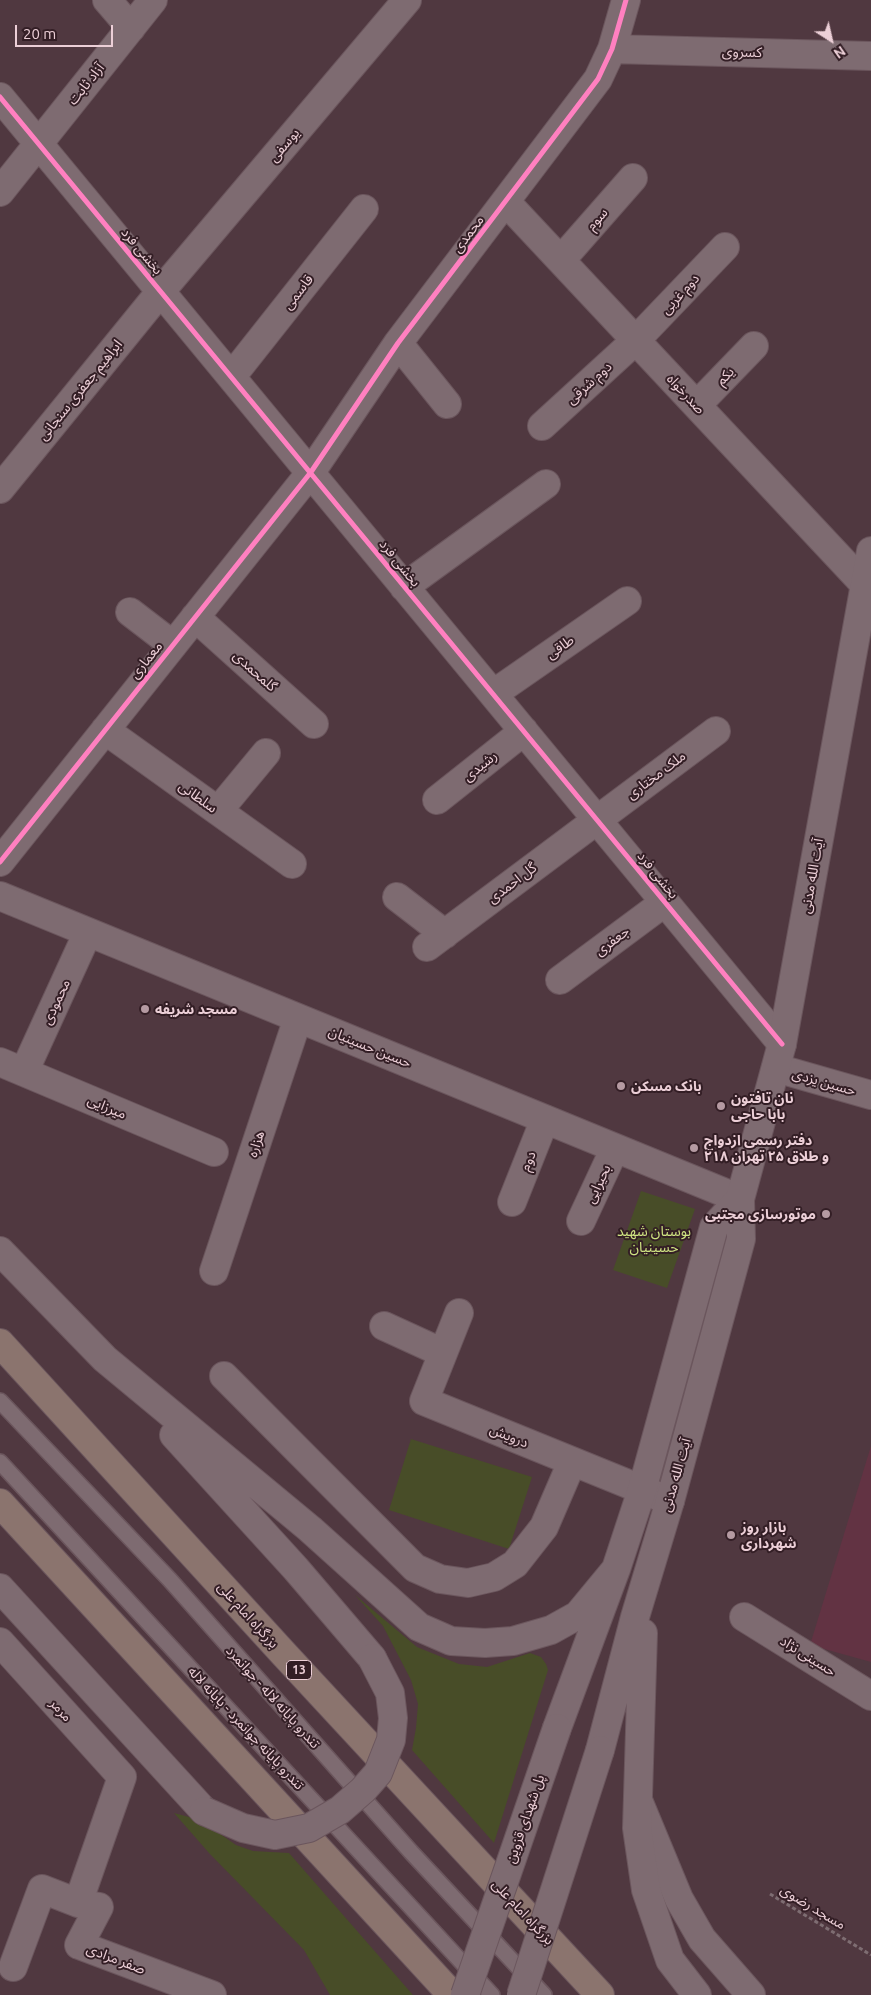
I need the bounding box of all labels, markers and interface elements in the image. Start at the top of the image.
scale bar [18,15,115,47]
north arrow [806,15,856,65]
text: 20 m [23,25,56,42]
street label: کسروی [722,43,762,61]
text: N [831,43,848,62]
street label: آزاد ثابت [64,60,108,108]
street label: یوسفی [265,125,303,165]
street label: سوم [583,204,611,234]
street label: محمدی [449,212,487,256]
street label: بخشی فرد [118,224,166,278]
street label: دوم غربی [657,270,703,318]
street label: قاسمی [279,271,317,313]
street label: ابراهیم جعفری سنجانی [34,336,126,444]
street label: دوم شرقی [563,358,615,408]
street label: یکم [712,363,738,389]
street label: صدرخواه [663,371,709,417]
street label: بخشی فرد [376,536,424,590]
street label: طاقی [543,631,577,663]
street label: معماری [126,638,166,682]
street label: گلمحمدی [230,647,280,695]
street label: رشیدی [460,747,500,785]
street label: ملک مختاری [623,747,689,803]
street label: سلطانی [176,777,220,817]
street label: آیت الله مدنی [797,837,827,915]
street label: بخشی فرد [634,848,682,902]
street label: گل احمدی [484,859,540,907]
street label: جعفری [592,923,632,959]
street label: محمودی [38,977,74,1027]
place label: مسجد شریفه [155,1001,237,1017]
marker: مسجد شریفه [139,1003,151,1015]
street label: حسین حسینیان [326,1023,414,1071]
street label: حسین یزدی [790,1065,858,1099]
place label: بانک مسکن [631,1078,702,1094]
marker: بانک مسکن [615,1080,627,1092]
place label: نان تافتون بابا حاجی [731,1090,794,1122]
street label: میرزایی [85,1091,129,1123]
marker: نان تافتون بابا حاجی [715,1100,727,1112]
street label: هزاره [244,1129,268,1159]
place label: دفتر رسمی ازدواج ۲۱۸ و طلاق ۲۵ تهران [704,1132,829,1164]
marker: دفتر رسمی ازدواج ۲۱۸ و طلاق ۲۵ تهران [688,1142,700,1154]
street label: دوم [517,1149,539,1173]
street label: بحیرایی [582,1162,614,1206]
place label: موتورسازی مجتبی [705,1206,816,1222]
marker: موتورسازی مجتبی [820,1208,832,1220]
park label: بوستان شهید حسینیان [617,1223,691,1256]
street label: درویش [487,1421,531,1451]
street label: آیت الله مدنی [657,1436,695,1514]
place label: بازار روز شهرداری [741,1519,796,1551]
marker: بازار روز شهرداری [725,1529,737,1541]
street label: بزرگراه امام علی [214,1578,282,1652]
street label: حسینی نژاد [777,1632,839,1680]
street label: تندرو پایانه لاله - جوانمرد [223,1642,323,1752]
road number: 13 [286,1660,312,1680]
street label: تندرو پایانه جوانمرد - پایانه لاله [184,1663,308,1793]
street label: مرمر [46,1695,76,1725]
street label: پل شهدای قزوین [502,1772,548,1866]
street label: بزرگراه امام علی [488,1876,558,1948]
street label: مسجد رضوی [777,1881,849,1933]
street label: صفر مرادی [84,1940,148,1978]

